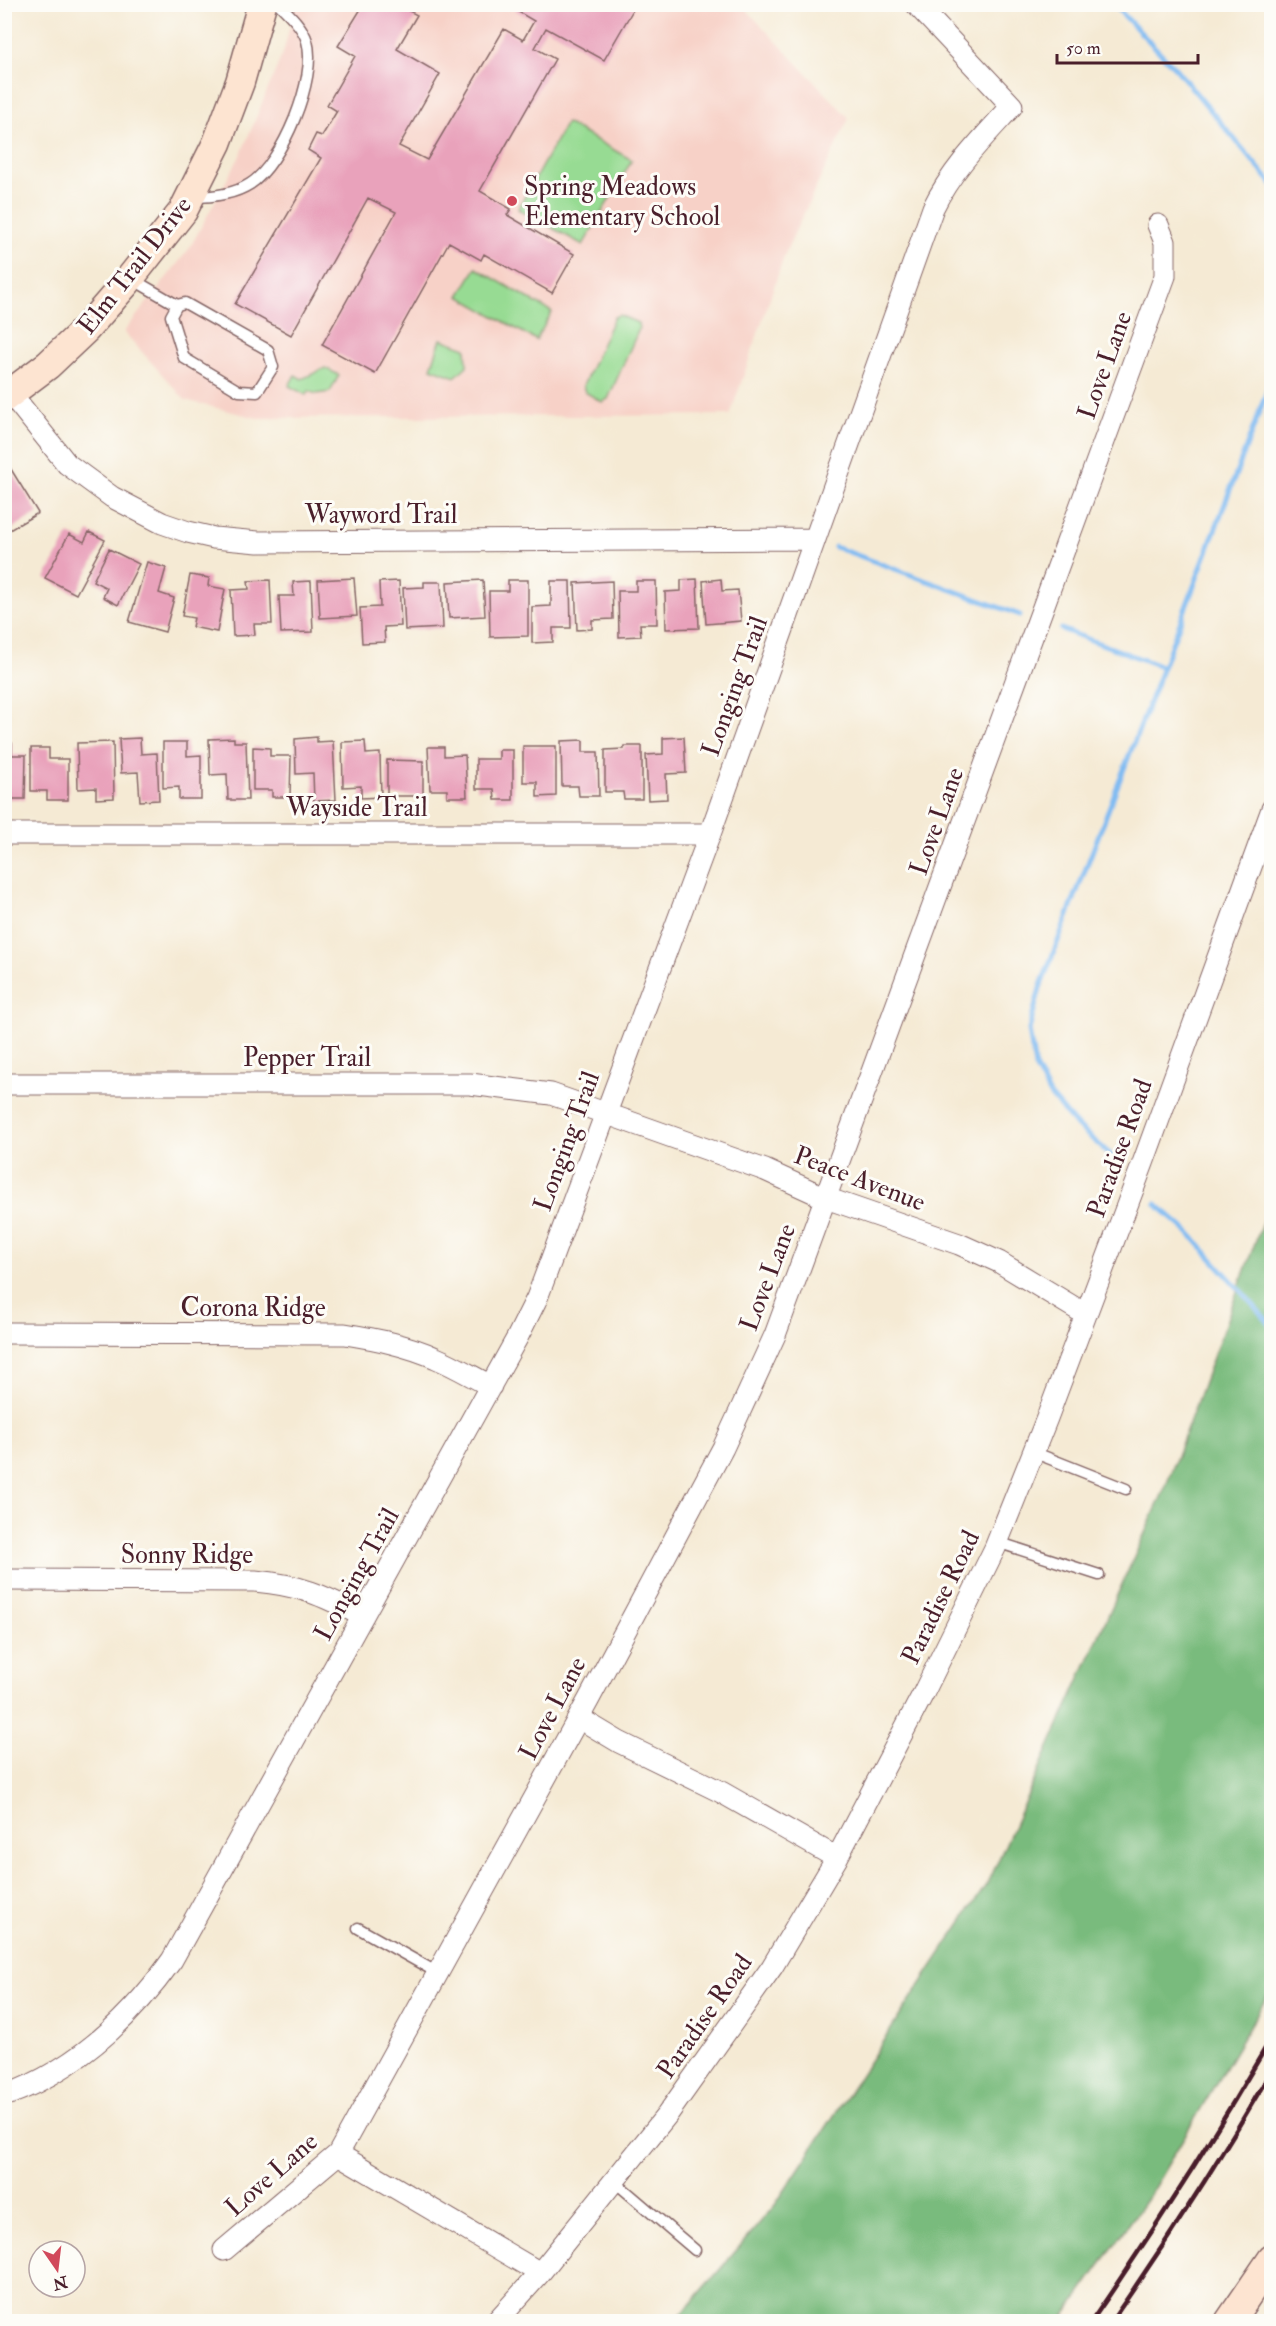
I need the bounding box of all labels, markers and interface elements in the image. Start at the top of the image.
scale bar [1057,27,1198,65]
text: 50 m [1066,37,1101,60]
place label: Spring Meadows Elementary School [524,171,721,233]
street label: Elm Trail Drive [71,190,199,341]
marker: Spring Meadows Elementary School [505,194,519,208]
street label: Love Lane [1071,307,1139,424]
street label: Wayword Trail [304,499,458,531]
street label: Longing Trail [695,612,775,761]
street label: Love Lane [903,763,971,880]
street label: Wayside Trail [285,792,428,824]
street label: Pepper Trail [243,1042,371,1075]
street label: Longing Trail [527,1067,607,1216]
street label: Paradise Road [1080,1075,1160,1222]
street label: Peace Avenue [789,1139,930,1219]
street label: Love Lane [733,1219,803,1336]
street label: Corona Ridge [180,1292,326,1324]
street label: Longing Trail [307,1502,407,1646]
street label: Paradise Road [895,1525,987,1670]
street label: Sonny Ridge [121,1539,253,1571]
street label: Love Lane [512,1651,593,1766]
street label: Paradise Road [650,1948,760,2085]
street label: Love Lane [219,2126,325,2224]
north arrow [27,2239,87,2299]
text: N [50,2271,71,2294]

